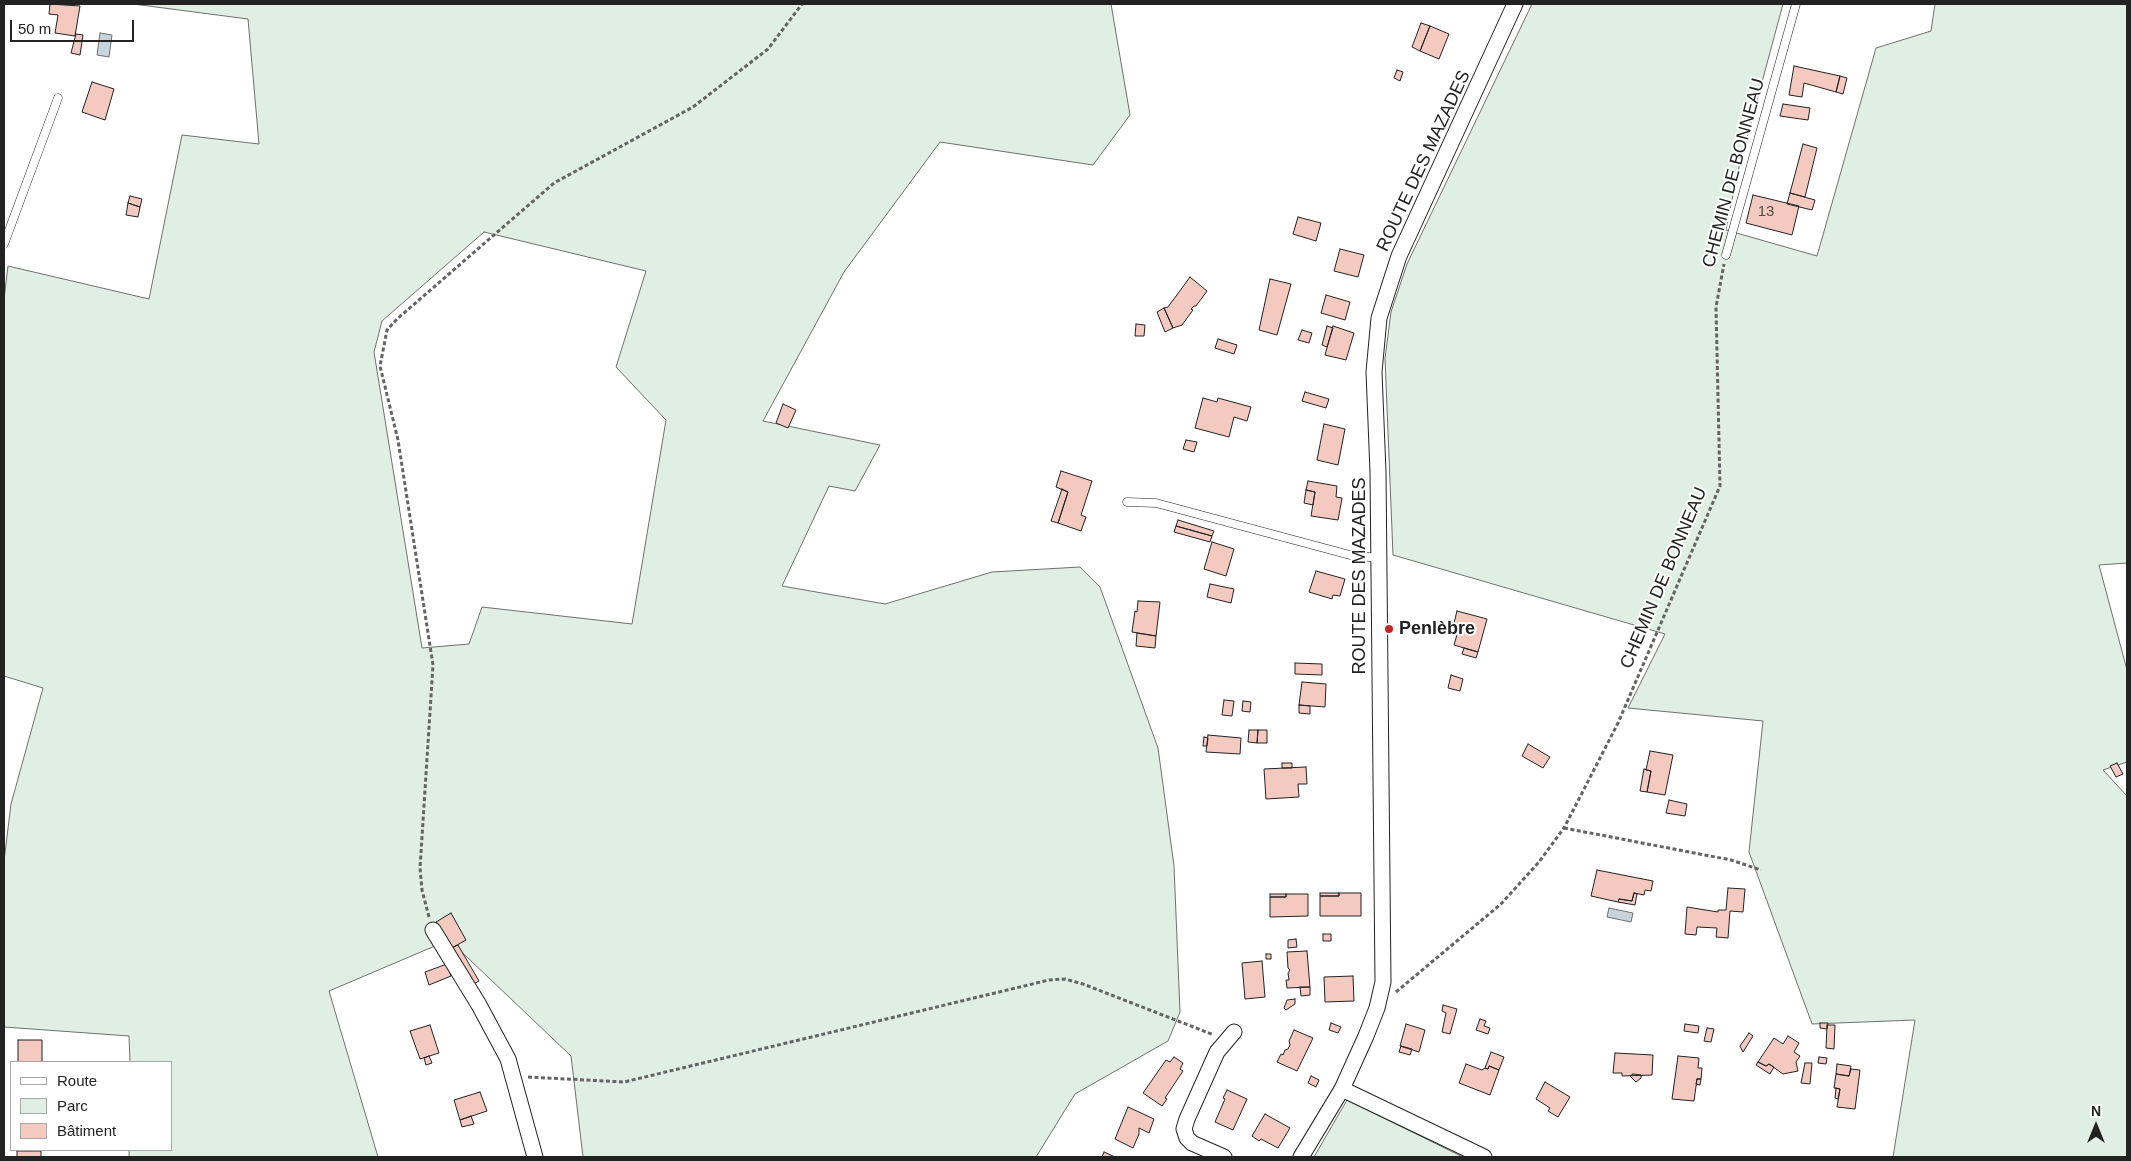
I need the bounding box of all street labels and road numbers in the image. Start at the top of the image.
street label: ROUTE DES MAZADES [1373,67,1475,255]
street label: CHEMIN DE BONNEAU [1698,76,1770,270]
street label: ROUTE DES MAZADES [1349,477,1371,675]
street label: CHEMIN DE BONNEAU [1616,484,1712,672]

